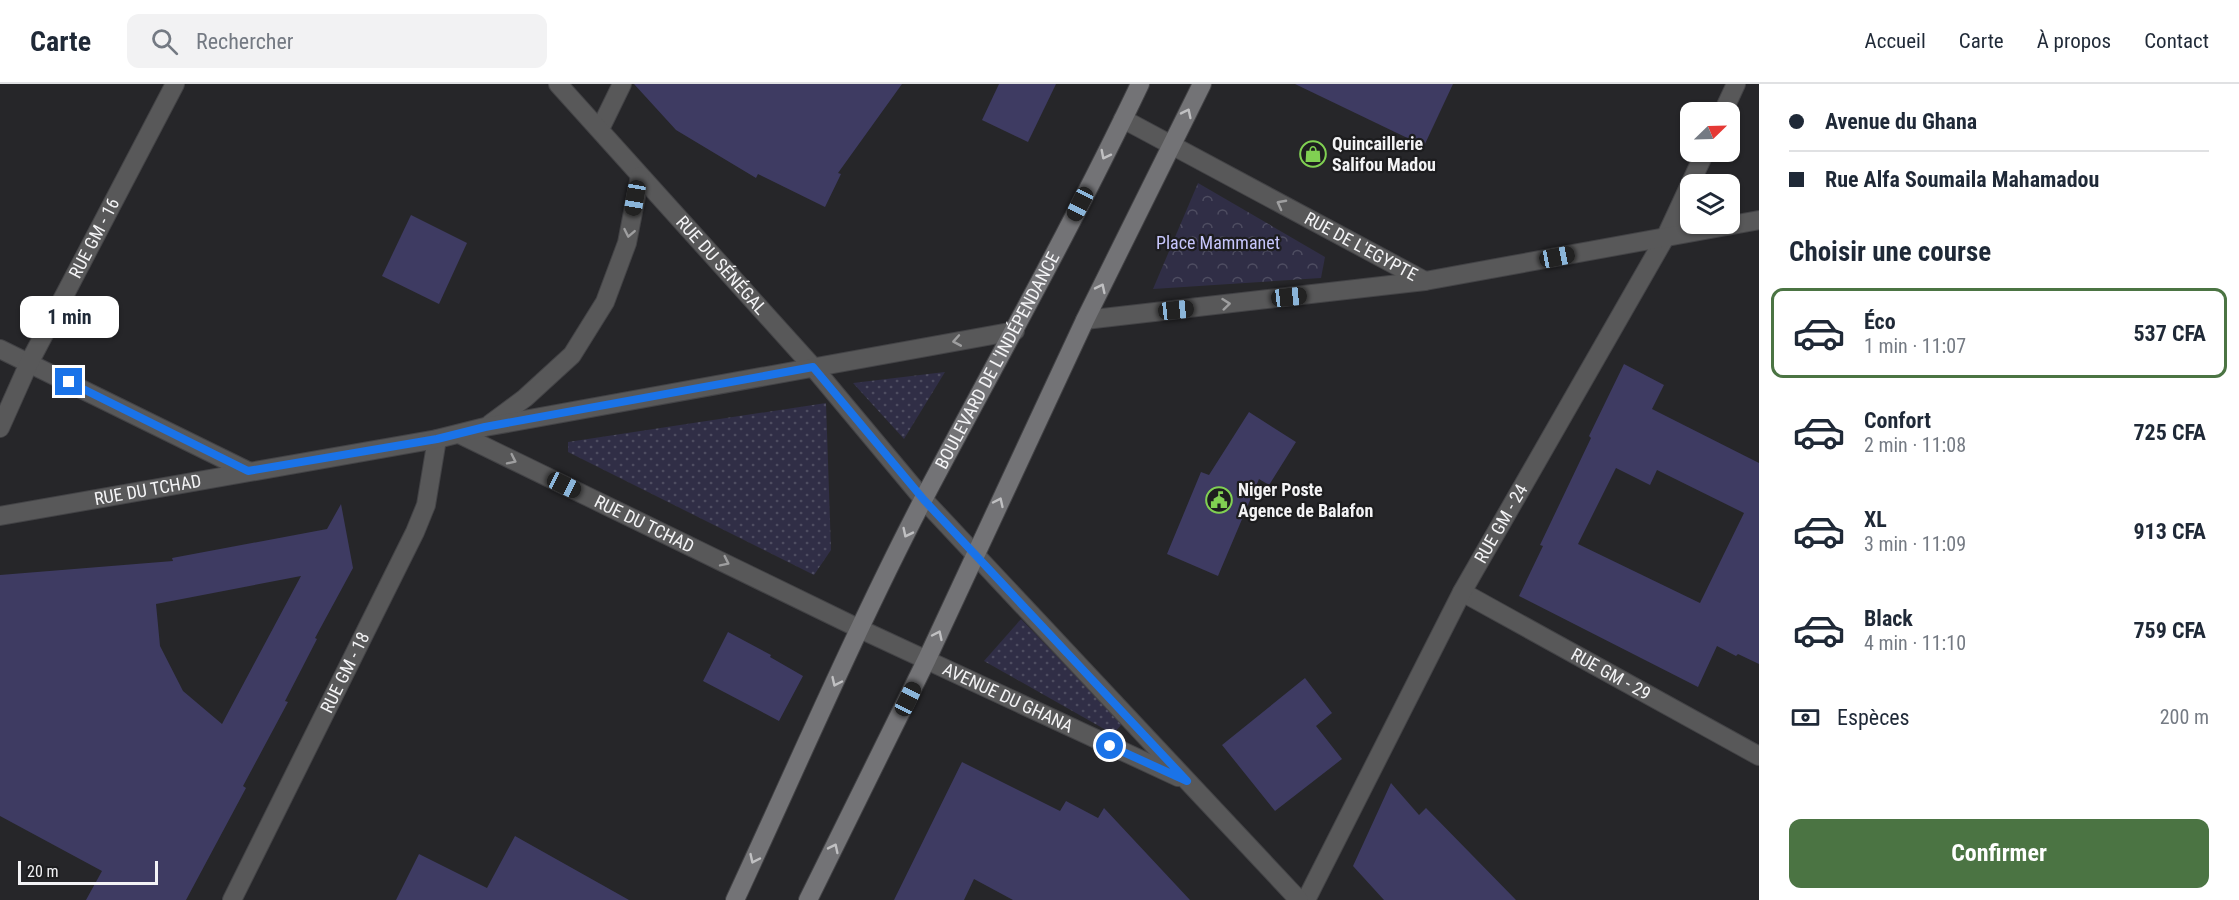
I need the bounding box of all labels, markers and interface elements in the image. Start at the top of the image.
search box [127,14,547,68]
text: Carte [30,25,91,58]
icon: search [148,25,181,58]
text: Rechercher [196,29,293,54]
text: Accueil [1865,29,1926,53]
text: Carte [1959,29,2004,53]
text: À propos [2037,29,2111,53]
text: Contact [2144,29,2209,53]
north arrow [1680,102,1740,162]
map controls [1680,102,1740,234]
one-way arrow [1180,109,1192,120]
text: Avenue du Ghana [1825,109,1977,134]
place label: Quincaillerie Salifou Madou [1332,133,1436,175]
shop icon: Quincaillerie Salifou Madou [1298,139,1328,169]
one-way arrow [1100,149,1112,160]
text: Rue Alfa Soumaila Mahamadou [1825,167,2099,192]
button: layers [1680,174,1740,234]
car [623,179,647,217]
car [1064,184,1096,224]
street label: RUE GM - 16 [64,194,123,282]
one-way arrow [1277,200,1287,211]
street label: RUE DE L'EGYPTE [1301,207,1421,285]
street label: RUE DU SÉNÉGAL [672,211,772,319]
one-way arrow [623,228,636,238]
park label: Place Mammanet [1156,232,1280,253]
text: Choisir une course [1789,236,1991,268]
car [1538,245,1576,269]
street label: BOULEVARD DE L'INDÉPENDANCE [930,248,1064,472]
one-way arrow [1094,284,1105,294]
car [1270,286,1308,308]
callout: 1 min [20,295,118,337]
one-way arrow [1222,298,1231,311]
car [1157,299,1195,321]
text: 1 min [47,305,92,329]
icon: car [1792,306,1846,360]
text: Éco [1864,309,1896,334]
text: 537 CFA [2133,321,2206,346]
one-way arrow [953,334,963,347]
text: 1 min · 11:07 [1864,334,1966,358]
route end [55,368,82,395]
icon: car [1792,405,1846,459]
text: Confort [1864,408,1931,433]
text: 725 CFA [2133,420,2206,445]
text: 2 min · 11:08 [1864,433,1966,457]
one-way arrow [505,452,516,464]
car [544,469,584,501]
street label: RUE DU TCHAD [92,470,203,509]
place label: Niger Poste Agence de Balafon [1238,479,1373,521]
street label: RUE GM - 24 [1470,480,1532,567]
public building icon: Niger Poste Agence de Balafon [1204,485,1234,515]
street label: RUE DU TCHAD [591,491,698,557]
one-way arrow [992,498,1004,509]
icon: car [1792,504,1846,558]
text: XL [1864,507,1887,532]
text: 913 CFA [2133,519,2206,544]
one-way arrow [903,526,915,537]
text: 3 min · 11:09 [1864,532,1966,556]
one-way arrow [719,555,730,567]
icon: car [1792,603,1846,657]
text: Black [1864,606,1913,631]
text: 759 CFA [2133,618,2206,643]
street label: RUE GM - 18 [316,628,374,716]
one-way arrow [931,630,943,641]
text: 4 min · 11:10 [1864,631,1966,655]
street label: RUE GM - 29 [1568,643,1654,704]
street label: AVENUE DU GHANA [939,658,1077,737]
one-way arrow [831,676,843,687]
car [892,679,924,719]
icon: cash [1789,701,1822,734]
text: Espèces [1837,705,1910,730]
text: 200 m [2160,705,2209,729]
route start [1096,732,1123,759]
button: Confirmer [1789,819,2209,888]
one-way arrow [827,843,838,854]
one-way arrow [750,853,762,864]
scale bar [18,858,158,886]
text: 20 m [27,862,59,881]

